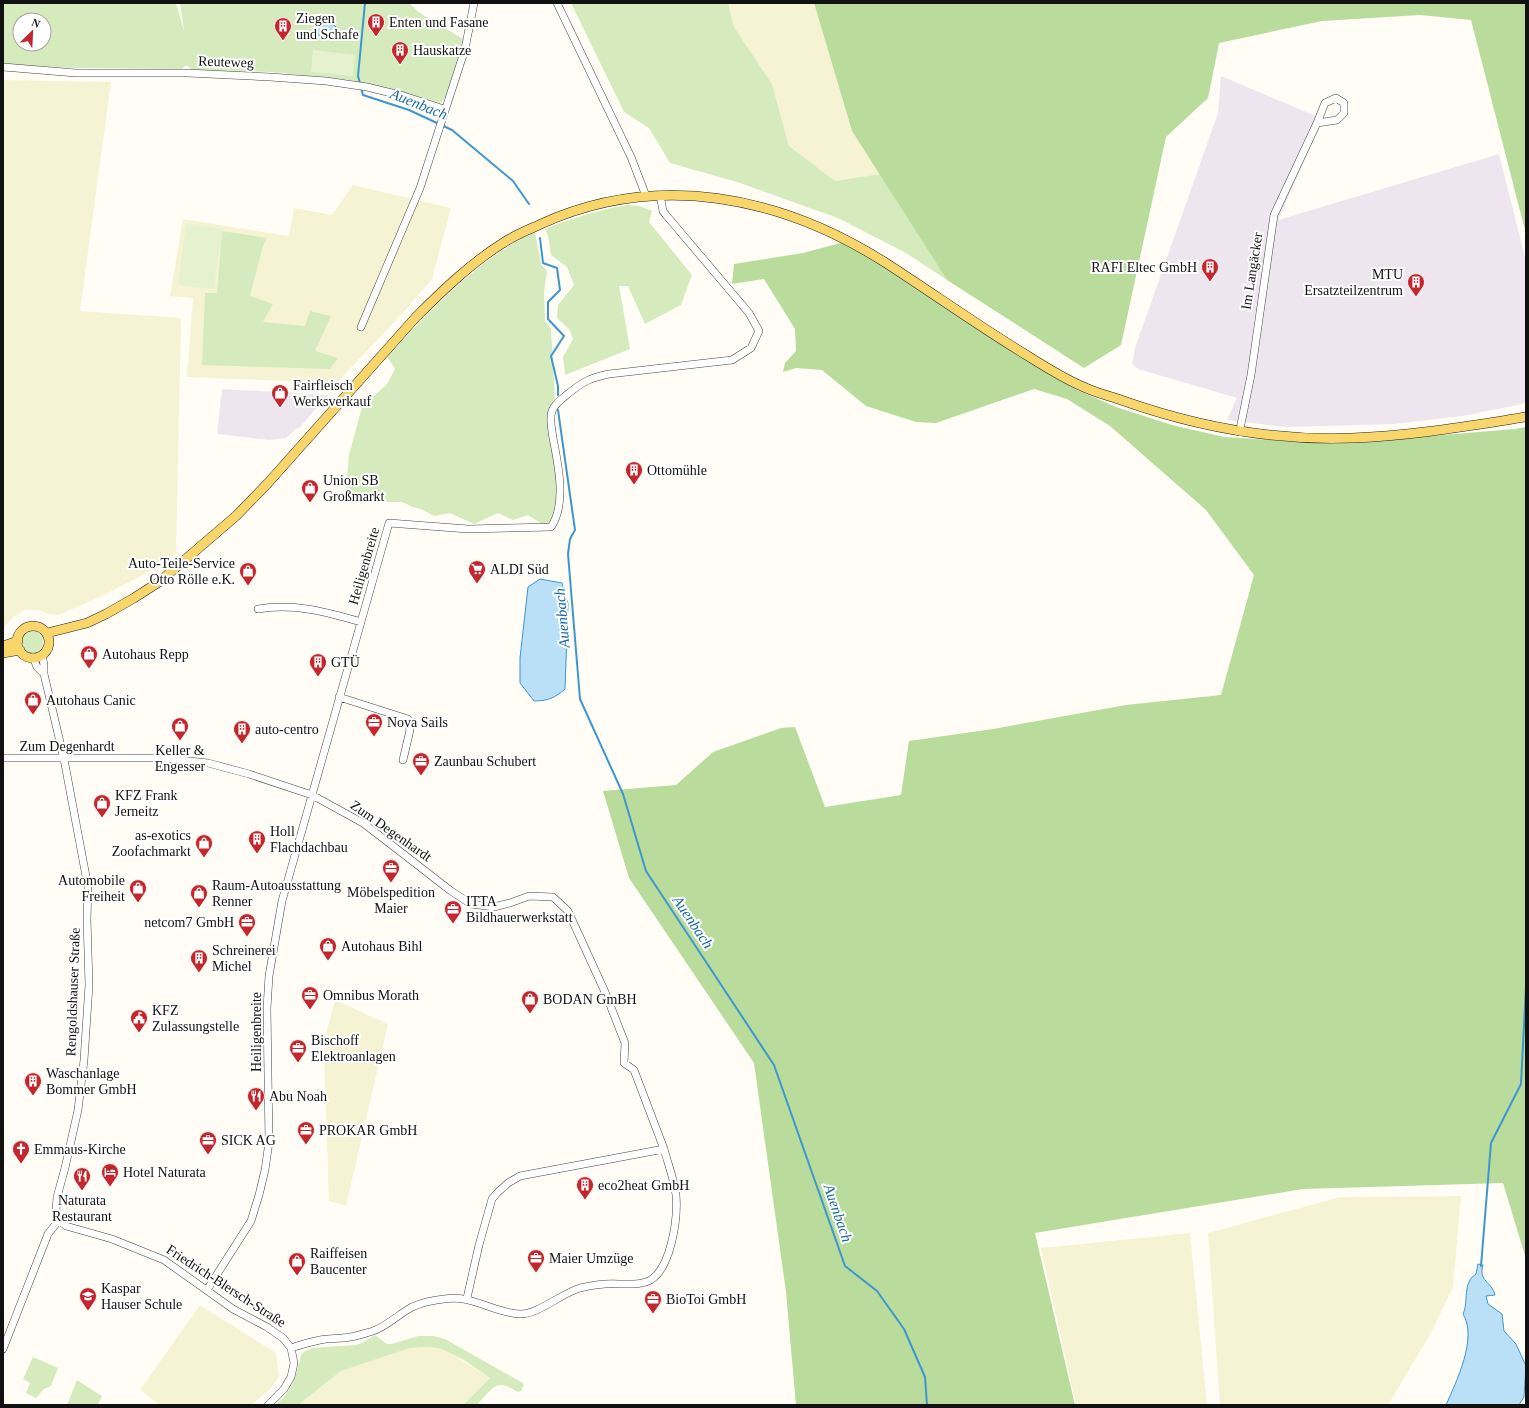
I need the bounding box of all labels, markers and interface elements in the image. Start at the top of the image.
place label: Ziegen und Schafe [296,11,359,42]
north arrow [12,12,52,52]
building icon: Enten und Fasane [366,12,386,37]
place label: Enten und Fasane [389,15,489,30]
text: N [30,16,42,30]
building icon: Ziegen und Schafe [273,16,293,41]
building icon: Hauskatze [390,40,410,65]
place label: Hauskatze [413,43,471,58]
street label: Reuteweg [198,54,254,70]
water label: Auenbach [387,85,450,123]
street label: Im Langäcker [1238,231,1266,311]
building icon: RAFI Eltec GmbH [1200,257,1220,282]
place label: RAFI Eltec GmbH [1091,260,1197,275]
place label: MTU Ersatzteilzentrum [1304,267,1403,298]
building icon: MTU Ersatzteilzentrum [1406,272,1426,297]
place label: Fairfleisch Werksverkauf [293,378,372,409]
shop icon: Fairfleisch Werksverkauf [270,383,290,408]
building icon: Ottomühle [624,460,644,485]
place label: Ottomühle [647,463,707,478]
place label: Union SB Großmarkt [323,473,385,504]
shop icon: Union SB Großmarkt [300,478,320,503]
street label: Heiligenbreite [346,525,382,607]
place label: Auto-Teile-Service Otto Rölle e.K. [128,556,235,587]
supermarket icon: ALDI Süd [467,559,487,584]
shop icon: Auto-Teile-Service Otto Rölle e.K. [238,561,258,586]
place label: ALDI Süd [490,562,549,577]
water label: Auenbach [551,587,573,650]
shop icon: Autohaus Repp [79,644,99,669]
place label: Autohaus Repp [102,647,189,662]
building icon: GTÜ [308,652,328,677]
place label: GTÜ [331,654,360,670]
shop icon: Autohaus Canic [23,690,43,715]
place label: Autohaus Canic [46,693,136,708]
office icon: Nova Sails [364,712,384,737]
place label: Nova Sails [387,715,448,730]
shop icon: Keller & Engesser [170,716,190,741]
building icon: auto-centro [232,719,252,744]
place label: auto-centro [255,722,319,737]
street label: Zum Degenhardt [19,739,115,754]
place label: Keller & Engesser [155,743,206,774]
office icon: Zaunbau Schubert [411,751,431,776]
place label: Zaunbau Schubert [434,754,536,769]
place label: KFZ Frank Jerneitz [115,788,178,819]
shop icon: KFZ Frank Jerneitz [92,793,112,818]
street label: Zum Degenhardt [348,798,434,865]
place label: Holl Flachdachbau [270,824,348,855]
place label: as-exotics Zoofachmarkt [112,828,191,859]
building icon: Holl Flachdachbau [247,829,267,854]
shop icon: as-exotics Zoofachmarkt [194,833,214,858]
office icon: Möbelspedition Maier [381,858,401,883]
place label: Automobile Freiheit [58,873,125,904]
shop icon: Automobile Freiheit [128,878,148,903]
place label: Raum-Autoausstattung Renner [212,878,341,909]
shop icon: Raum-Autoausstattung Renner [189,883,209,908]
place label: Möbelspedition Maier [347,885,435,916]
water label: Auenbach [669,892,716,951]
place label: ITTA Bildhauerwerkstatt [466,894,573,925]
office icon: ITTA Bildhauerwerkstatt [443,899,463,924]
office icon: netcom7 GmbH [237,912,257,937]
place label: netcom7 GmbH [144,915,234,930]
street label: Rengoldshauser Straße [63,927,83,1057]
shop icon: Autohaus Bihl [318,936,338,961]
place label: Autohaus Bihl [341,939,422,954]
place label: Schreinerei Michel [212,943,276,974]
building icon: Schreinerei Michel [189,948,209,973]
office icon: Omnibus Morath [300,985,320,1010]
place label: Omnibus Morath [323,988,419,1003]
shop icon: BODAN GmBH [520,989,540,1014]
street label: Heiligenbreite [249,992,264,1072]
place label: BODAN GmBH [543,992,637,1007]
place label: KFZ Zulassungstelle [152,1003,239,1034]
public building icon: KFZ Zulassungstelle [129,1008,149,1033]
place label: Bischoff Elektroanlagen [311,1033,396,1064]
office icon: Bischoff Elektroanlagen [288,1038,308,1063]
place label: Waschanlage Bommer GmbH [46,1066,137,1097]
building icon: Waschanlage Bommer GmbH [23,1071,43,1096]
restaurant icon: Abu Noah [246,1086,266,1111]
place label: Abu Noah [269,1089,327,1104]
office icon: PROKAR GmbH [296,1120,316,1145]
place label: PROKAR GmbH [319,1123,417,1138]
office icon: SICK AG [198,1130,218,1155]
place label: SICK AG [221,1133,276,1148]
church icon: Emmaus-Kirche [11,1139,31,1164]
place label: Emmaus-Kirche [34,1142,126,1157]
hotel icon: Hotel Naturata [100,1162,120,1187]
place label: Hotel Naturata [123,1165,207,1180]
restaurant icon: Naturata Restaurant [72,1166,92,1191]
building icon: eco2heat GmbH [575,1175,595,1200]
place label: eco2heat GmbH [598,1178,689,1193]
water label: Auenbach [820,1181,855,1244]
place label: Naturata Restaurant [52,1193,112,1224]
street label: Friedrich-Blersch-Straße [164,1242,288,1330]
place label: Raiffeisen Baucenter [310,1246,367,1277]
office icon: Maier Umzüge [526,1248,546,1273]
shop icon: Raiffeisen Baucenter [287,1251,307,1276]
place label: Maier Umzüge [549,1251,633,1266]
place label: Kaspar Hauser Schule [101,1281,182,1312]
school or university icon: Kaspar Hauser Schule [78,1286,98,1311]
office icon: BioToi GmbH [643,1289,663,1314]
place label: BioToi GmbH [666,1292,746,1307]

